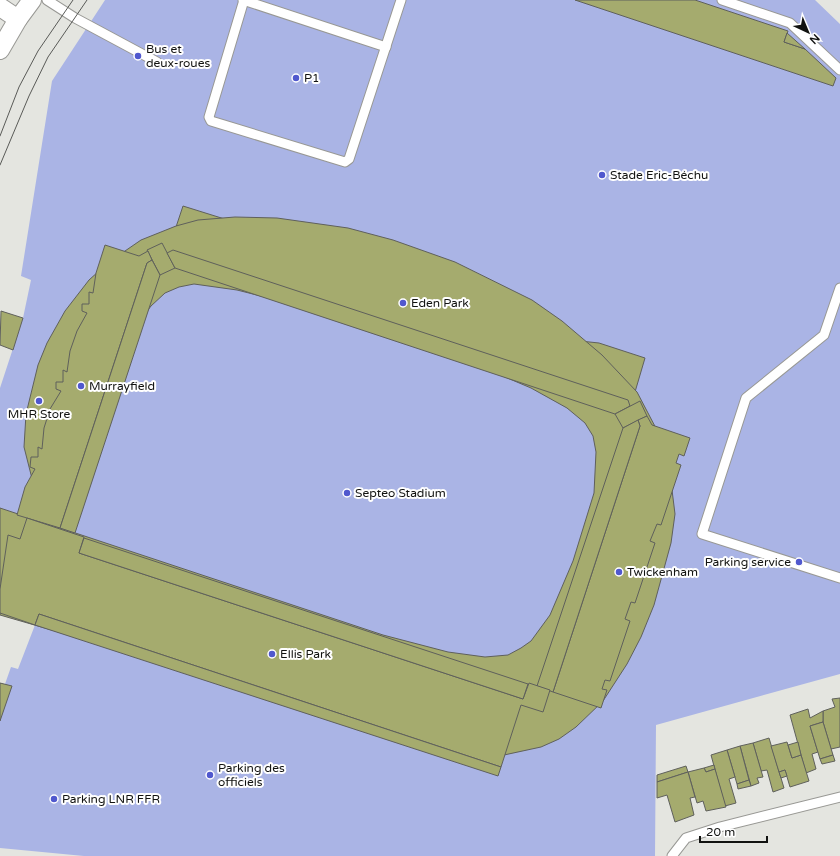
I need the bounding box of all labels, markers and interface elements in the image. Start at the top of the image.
north arrow [788,12,828,52]
text: N [807,31,822,47]
place label: Bus et deux-roues [146,42,210,70]
marker: Bus et deux-roues [133,51,143,61]
place label: P1 [304,71,320,85]
marker: P1 [291,73,301,83]
place label: Stade Eric-Béchu [610,168,708,182]
marker: Stade Eric-Béchu [597,170,607,180]
place label: Eden Park [411,296,469,310]
marker: Eden Park [398,298,408,308]
place label: Murrayfield [89,379,155,393]
marker: Murrayfield [76,381,86,391]
marker: MHR Store [34,396,44,406]
place label: MHR Store [8,407,70,421]
place label: Septeo Stadium [355,486,446,500]
marker: Septeo Stadium [342,488,352,498]
place label: Parking service [705,555,791,569]
marker: Parking service [794,557,804,567]
place label: Twickenham [627,565,698,579]
marker: Twickenham [614,567,624,577]
place label: Ellis Park [280,647,332,661]
marker: Ellis Park [267,649,277,659]
place label: Parking des officiels [218,761,285,789]
marker: Parking des officiels [205,770,215,780]
place label: Parking LNR FFR [62,792,160,806]
marker: Parking LNR FFR [49,794,59,804]
scale bar [700,818,767,844]
text: 20 m [706,825,735,839]

